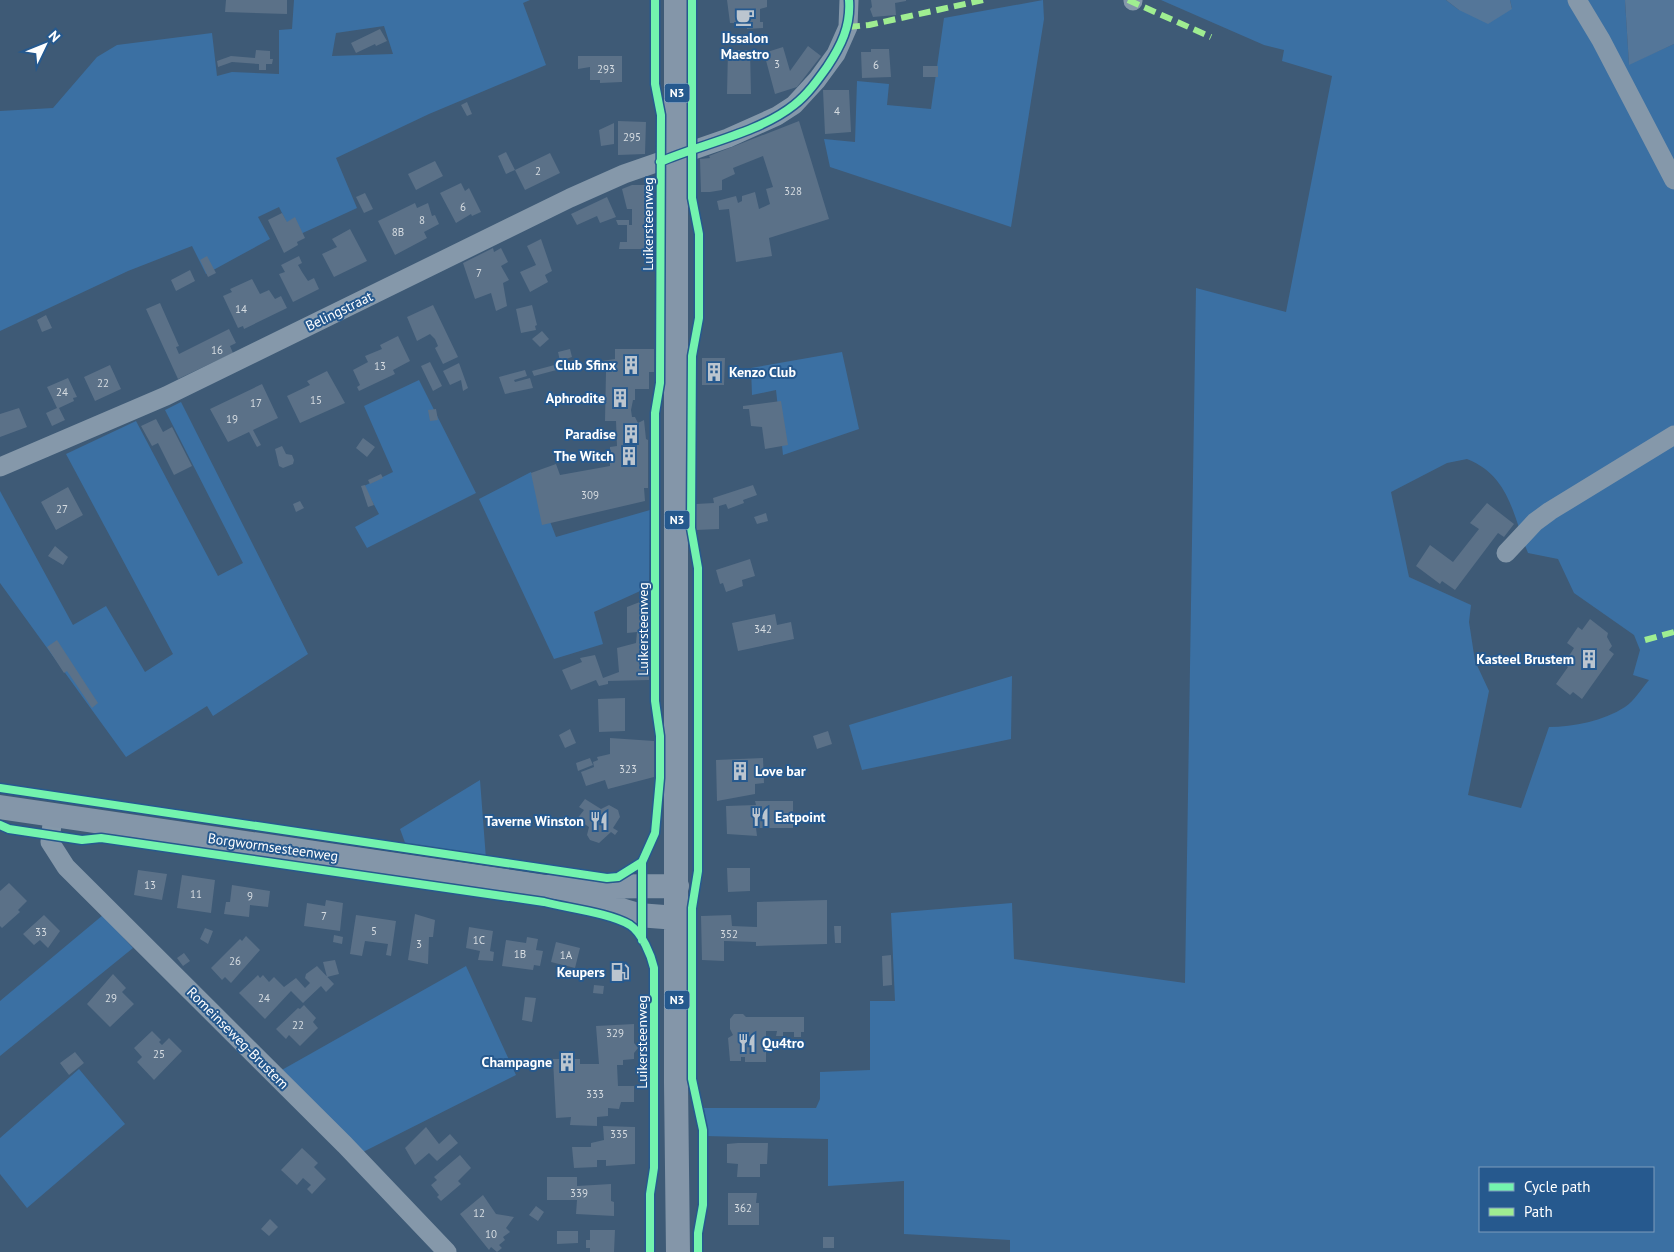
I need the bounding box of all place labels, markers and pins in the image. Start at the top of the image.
cafe icon: IJssalon Maestro [734,6,756,28]
place label: IJssalon Maestro [721,29,770,63]
building icon: Club Sfinx [620,354,642,376]
place label: Club Sfinx [555,356,617,374]
building icon: Kenzo Club [703,361,725,383]
place label: Kenzo Club [729,363,796,381]
building icon: Aphrodite [609,387,631,409]
place label: Aphrodite [546,389,605,407]
building icon: Paradise [620,423,642,445]
place label: Paradise [565,425,616,443]
building icon: The Witch [618,445,640,467]
place label: The Witch [554,447,614,465]
building icon: Kasteel Brustem [1578,648,1600,670]
place label: Kasteel Brustem [1476,650,1574,668]
building icon: Love bar [729,760,751,782]
place label: Love bar [755,762,806,780]
restaurant icon: Eatpoint [749,806,771,828]
place label: Eatpoint [775,808,826,826]
restaurant icon: Taverne Winston [588,810,610,832]
place label: Taverne Winston [485,812,584,830]
fuel station icon: Keupers [609,961,631,983]
place label: Keupers [557,963,605,981]
restaurant icon: Qu4tro [736,1032,758,1054]
place label: Qu4tro [762,1034,805,1052]
building icon: Champagne [556,1051,578,1073]
place label: Champagne [482,1053,552,1071]

